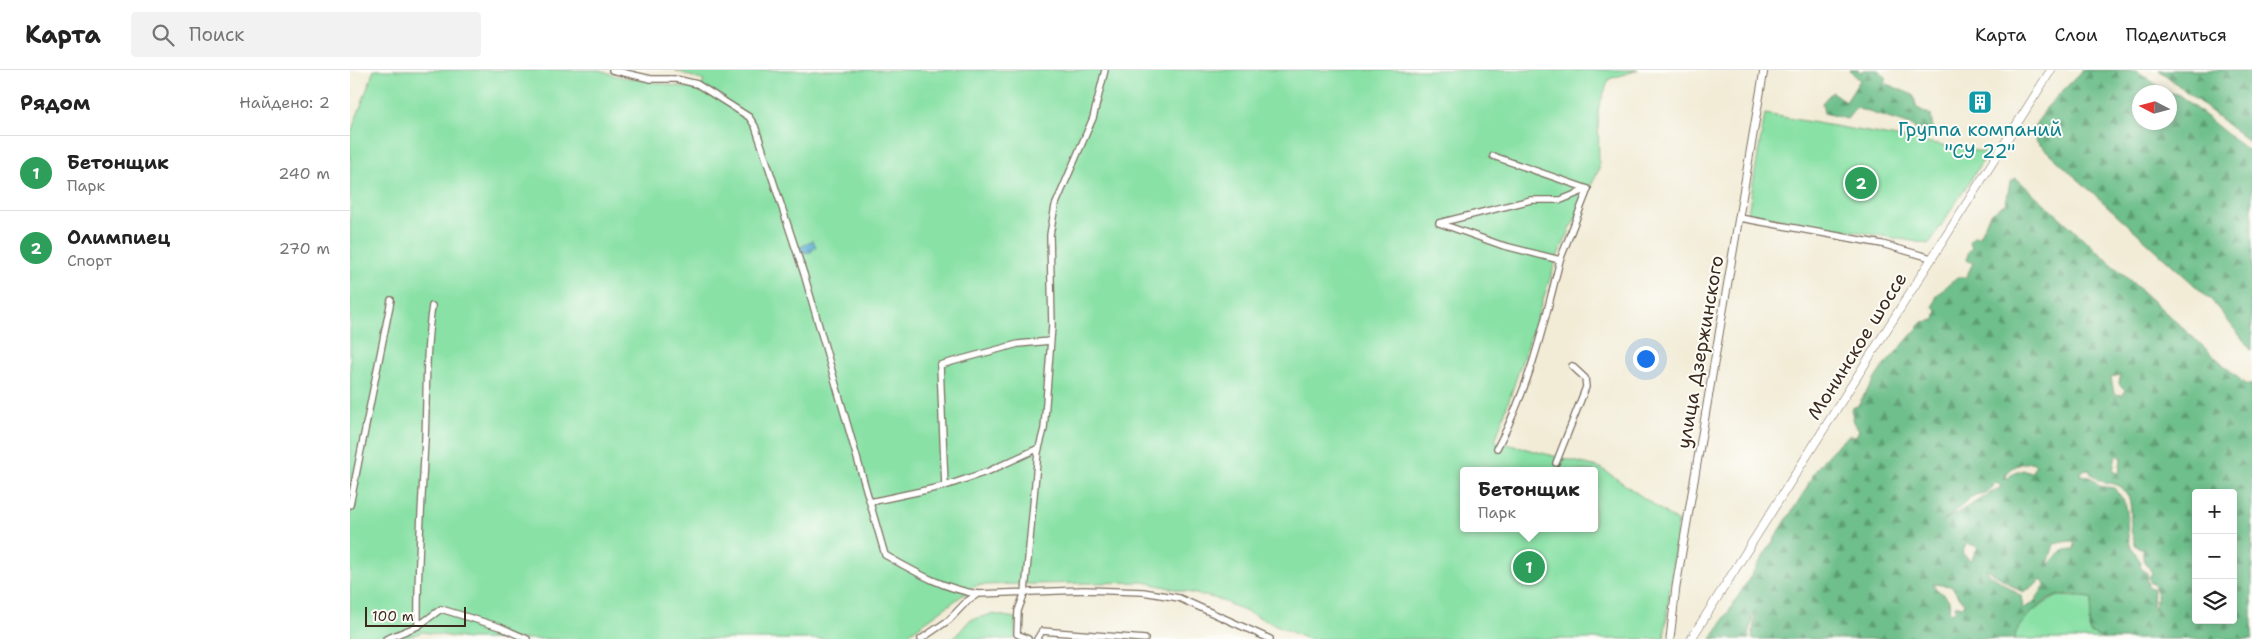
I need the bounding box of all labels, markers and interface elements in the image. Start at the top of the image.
search box [131,12,481,57]
text: Карта [25,19,101,51]
icon: search [149,21,177,49]
text: Поиск [189,22,244,47]
text: Карта [1975,23,2026,47]
text: Слои [2054,23,2098,47]
text: Поделиться [2126,23,2227,47]
north arrow [2132,85,2177,130]
text: Рядом [20,89,90,117]
building icon: Группа компаний "СУ 22" [1967,89,1993,115]
text: Найдено: 2 [239,92,330,113]
place label: Группа компаний "СУ 22" [1898,117,2062,164]
text: Бетонщик [67,150,169,175]
text: 1 [32,163,40,184]
text: 240 m [278,163,330,184]
pin: 2 [1845,164,1877,202]
text: Парк [67,175,105,196]
text: Олимпиец [67,225,170,250]
text: 2 [30,238,42,259]
text: 270 m [279,238,330,259]
text: Спорт [67,250,112,271]
street label: улица Дзержинского [1671,253,1729,451]
street label: Монинское шоссе [1801,267,1913,425]
your location [1633,346,1659,372]
popup [1460,467,1598,532]
text: Бетонщик [1478,477,1580,502]
map controls [2192,489,2237,624]
button: + [2192,489,2237,534]
text: Парк [1478,502,1516,523]
button: − [2192,534,2237,579]
pin: 1 [1513,548,1545,586]
button: layers [2192,579,2237,624]
scale bar [365,604,466,627]
text: 100 m [372,607,414,625]

